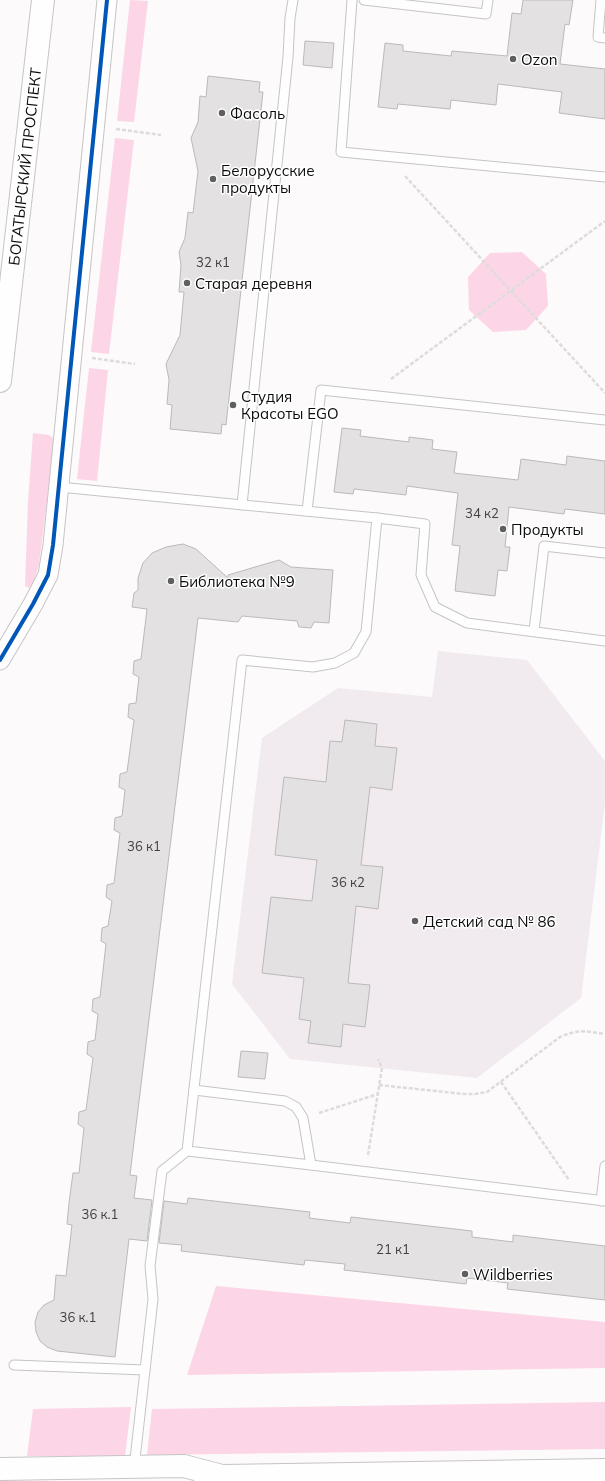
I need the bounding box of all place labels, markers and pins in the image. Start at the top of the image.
place label: Ozon [521,50,558,69]
marker: Ozon [508,54,518,64]
place label: Фасоль [230,104,285,123]
marker: Фасоль [217,108,227,118]
place label: Белорусские продукты [221,161,315,197]
marker: Белорусские продукты [208,174,218,184]
place label: Старая деревня [195,274,312,293]
marker: Старая деревня [182,278,192,288]
place label: Студия Красоты EGO [241,387,339,423]
marker: Студия Красоты EGO [228,400,238,410]
place label: Продукты [511,520,584,539]
marker: Продукты [498,524,508,534]
place label: Библиотека №9 [179,572,295,591]
marker: Библиотека №9 [166,576,176,586]
place label: Детский сад № 86 [423,912,556,931]
marker: Детский сад № 86 [410,916,420,926]
place label: Wildberries [473,1265,553,1284]
marker: Wildberries [460,1269,470,1279]

